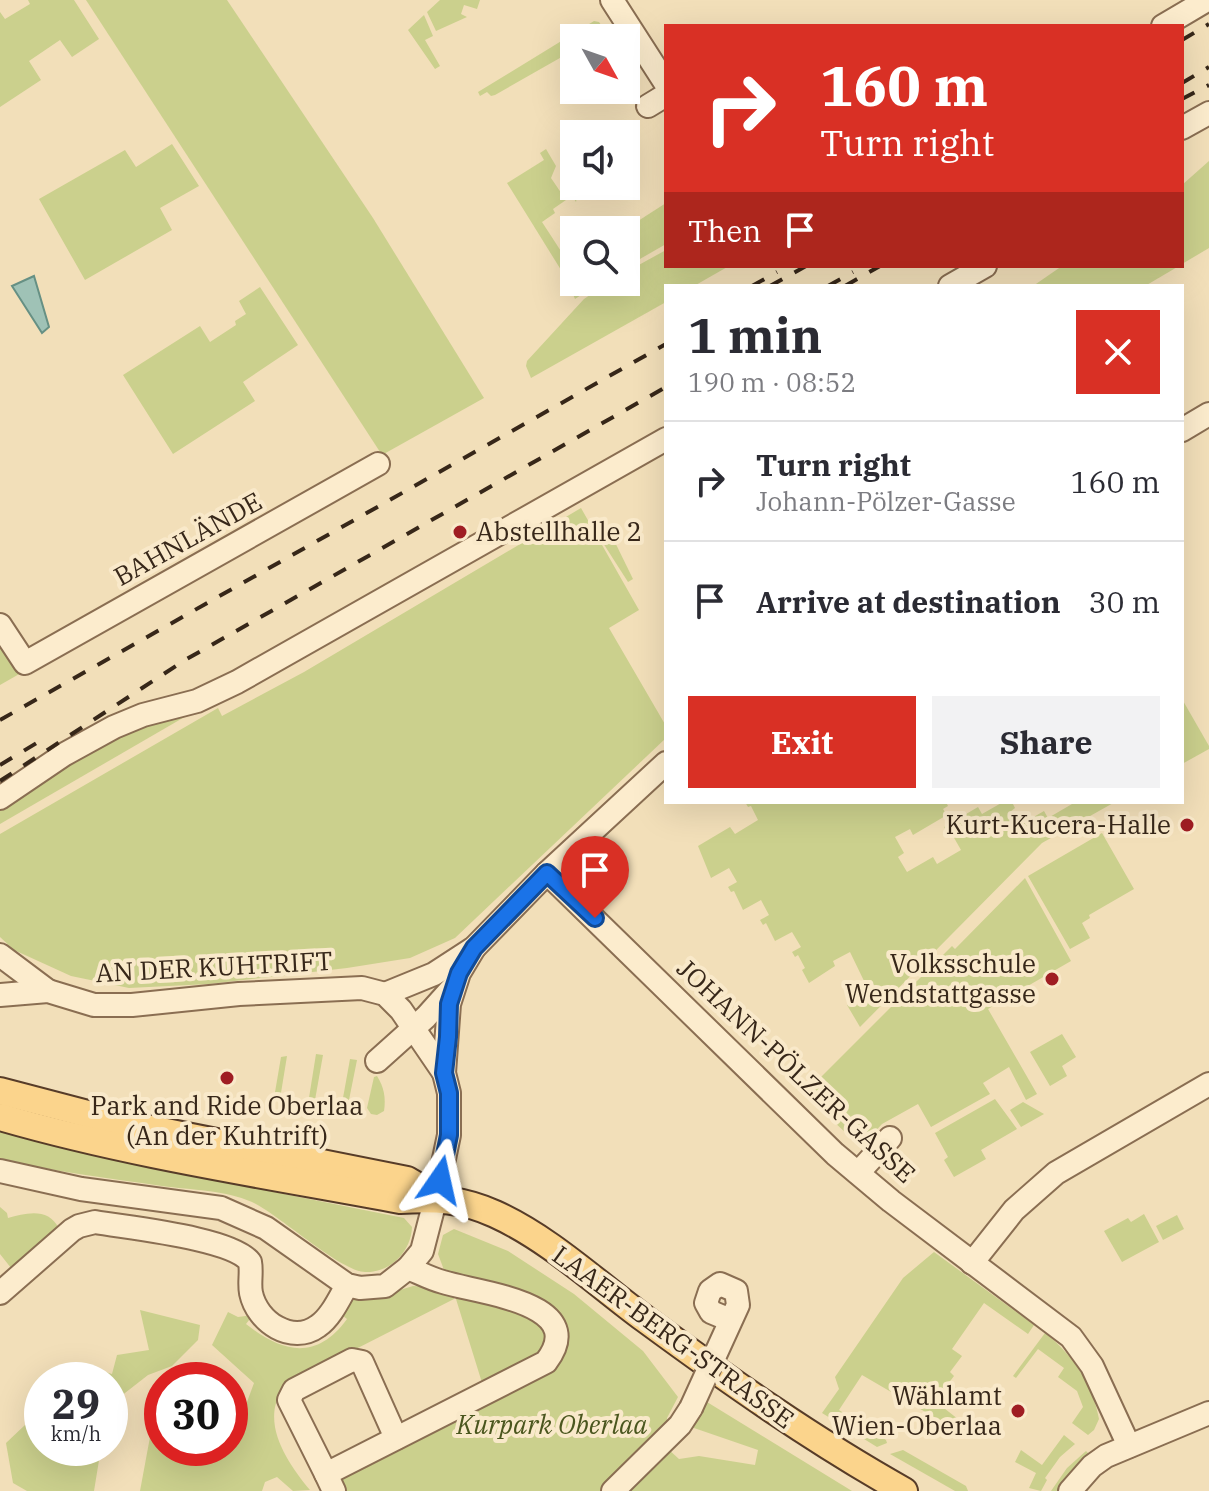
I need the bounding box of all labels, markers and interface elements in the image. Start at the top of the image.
north arrow [560,24,640,104]
map controls [560,24,640,296]
text: 160 m [820,49,988,121]
icon: right [688,56,792,160]
text: Turn right [820,119,994,166]
button: sound [560,120,640,200]
icon: arrive [778,208,822,252]
text: Then [688,211,762,250]
button: search [560,216,640,296]
text: 1 min [688,304,822,366]
button: close [1076,310,1160,394]
text: 190 m · 08:52 [688,365,856,399]
text: Turn right [756,445,911,484]
icon: right [688,459,732,503]
text: 160 m [1070,462,1160,501]
street label: BAHNLÄNDE [107,483,268,593]
text: Johann-Pölzer-Gasse [756,484,1016,518]
place label: Abstellhalle 2 [476,514,642,548]
marker: Abstellhalle 2 [451,523,469,541]
icon: arrive [688,579,732,623]
text: Arrive at destination [756,582,1061,621]
text: 30 m [1088,582,1160,621]
button: Exit [688,696,916,788]
button: Share [932,696,1160,788]
place label: Kurt-Kucera-Halle [945,807,1171,841]
marker: Kurt-Kucera-Halle [1178,816,1196,834]
pin [561,836,629,918]
icon: arrive [573,848,617,892]
street label: AN DER KUHTRIFT [95,943,333,989]
place label: Volksschule Wendstattgasse [845,946,1036,1010]
street label: JOHANN-PÖLZER-GASSE [670,951,923,1190]
marker: Volksschule Wendstattgasse [1043,970,1061,988]
marker: Park and Ride Oberlaa (An der Kuhtrift) [218,1069,236,1087]
place label: Park and Ride Oberlaa (An der Kuhtrift) [91,1088,363,1152]
position arrow [398,1138,482,1222]
street label: LAAER-BERG-STRASSE [546,1237,801,1435]
speed limit sign: 30 [144,1362,248,1466]
text: 29 [52,1378,100,1430]
place label: Wählamt Wien-Oberlaa [832,1378,1002,1442]
marker: Wählamt Wien-Oberlaa [1009,1402,1027,1420]
park label: Kurpark Oberlaa [456,1407,647,1441]
text: km/h [51,1420,101,1447]

